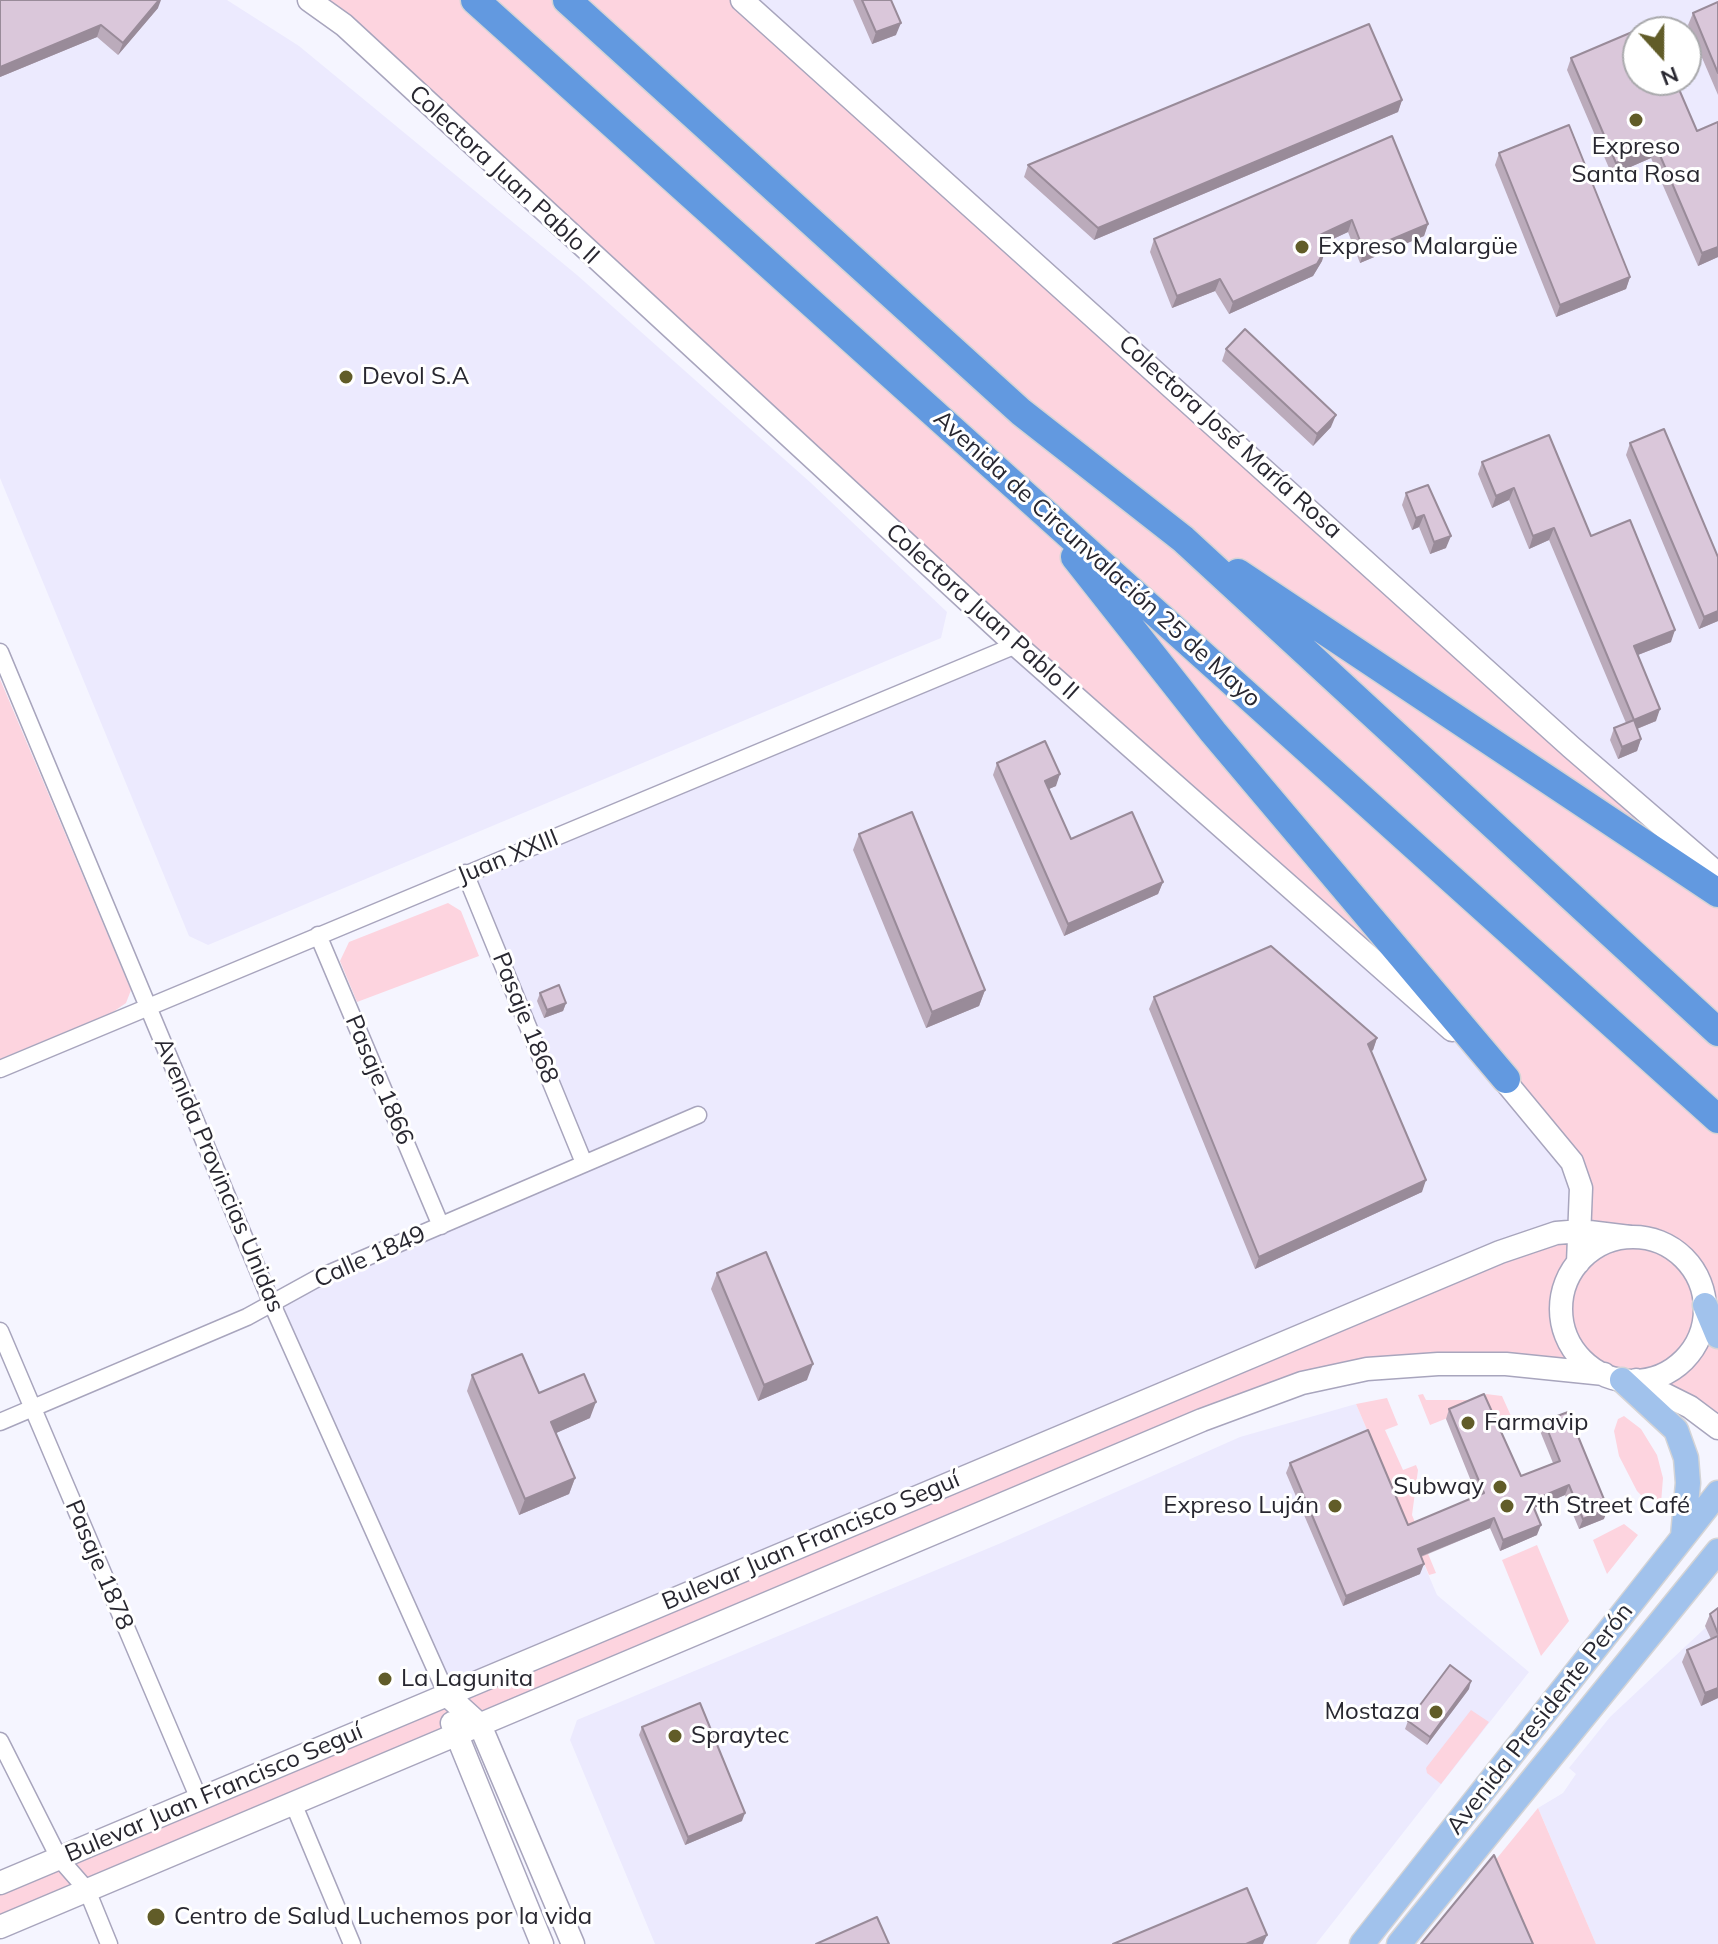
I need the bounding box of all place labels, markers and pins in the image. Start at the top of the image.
marker: Expreso Santa Rosa [1627,111,1645,129]
place label: Expreso Santa Rosa [1572,133,1700,189]
place label: Expreso Malargüe [1318,233,1518,261]
marker: Expreso Malargüe [1293,238,1311,256]
place label: Devol S.A [362,363,469,391]
marker: Devol S.A [337,368,355,386]
place label: Farmavip [1484,1409,1588,1437]
marker: Farmavip [1459,1414,1477,1432]
place label: Subway [1393,1473,1484,1501]
marker: Subway [1491,1478,1509,1496]
place label: Expreso Luján [1163,1492,1319,1520]
place label: 7th Street Café [1523,1492,1690,1520]
marker: Expreso Luján [1326,1497,1344,1515]
marker: 7th Street Café [1498,1497,1516,1515]
place label: La Lagunita [401,1665,533,1693]
marker: La Lagunita [376,1670,394,1688]
place label: Mostaza [1324,1698,1420,1726]
marker: Mostaza [1427,1703,1445,1721]
place label: Spraytec [691,1722,789,1750]
marker: Spraytec [666,1727,684,1745]
place label: Centro de Salud Luchemos por la vida [174,1903,592,1931]
marker: Centro de Salud Luchemos por la vida [145,1906,167,1928]

